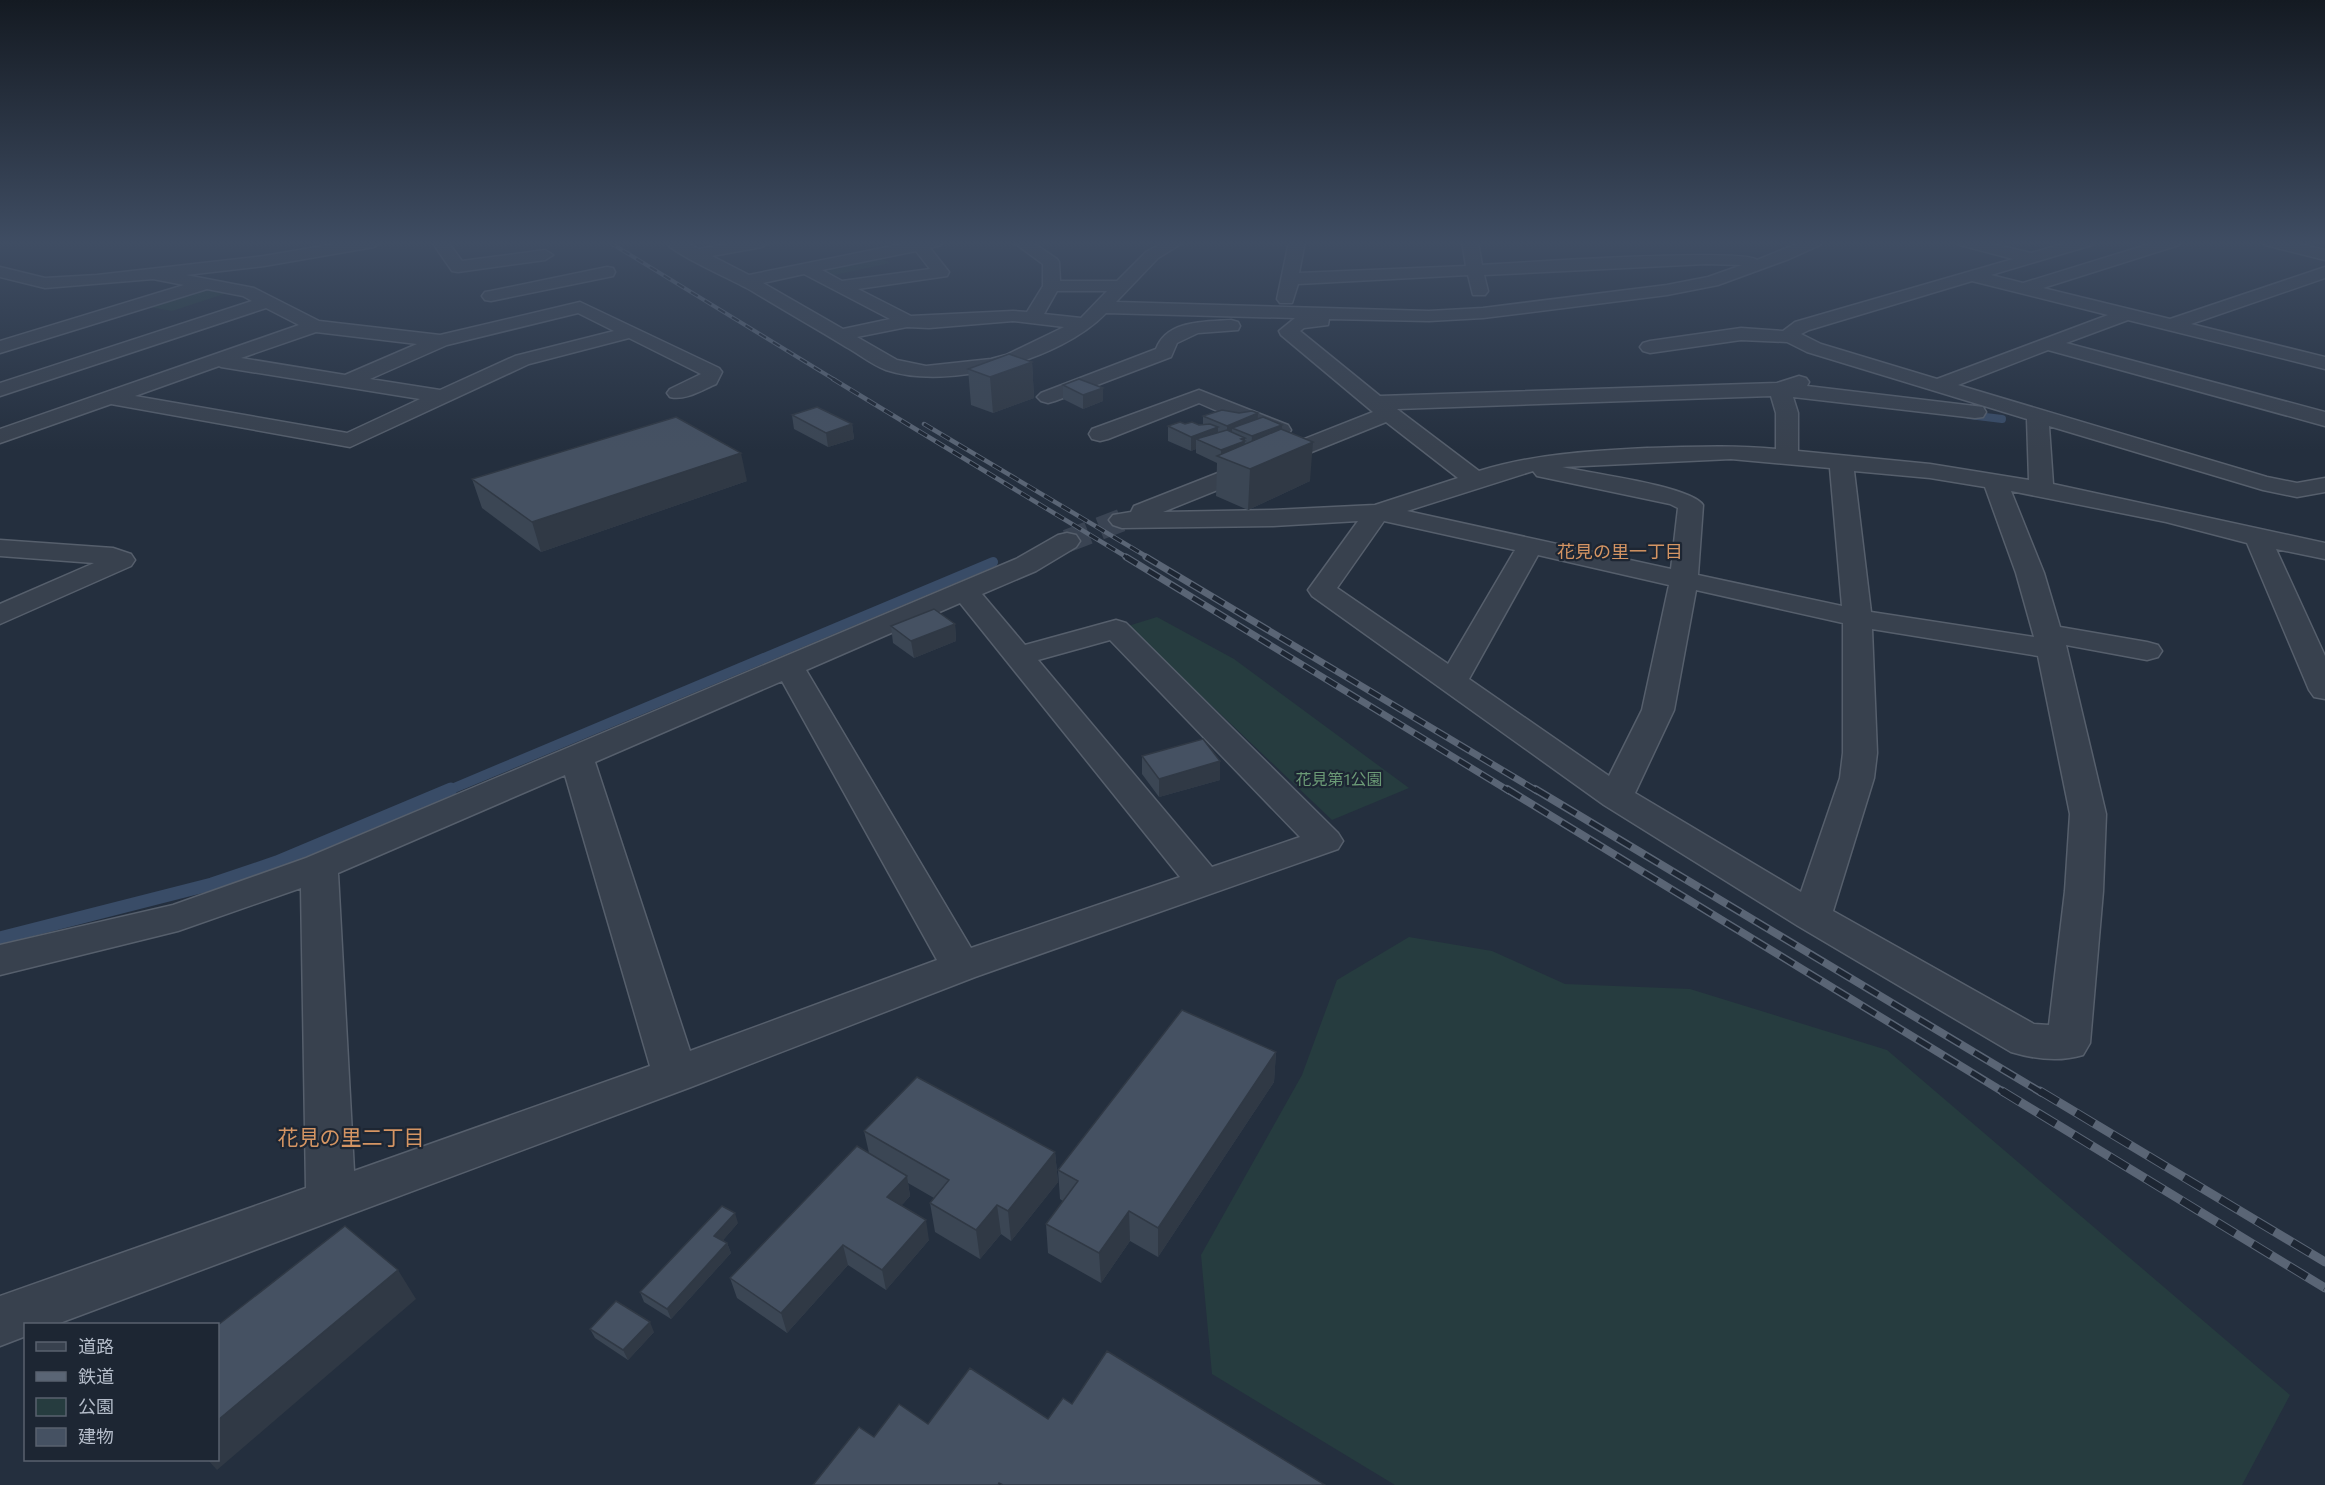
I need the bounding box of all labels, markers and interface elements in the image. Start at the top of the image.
district label: 花見の里一丁目 [1557,540,1683,562]
park label: 花見第1公園 [1296,769,1382,788]
district label: 花見の里二丁目 [278,1124,425,1149]
legend [24,1323,219,1461]
text: 道路 [78,1335,114,1357]
text: 鉄道 [78,1365,114,1387]
text: 公園 [78,1395,114,1417]
text: 建物 [78,1425,114,1447]

